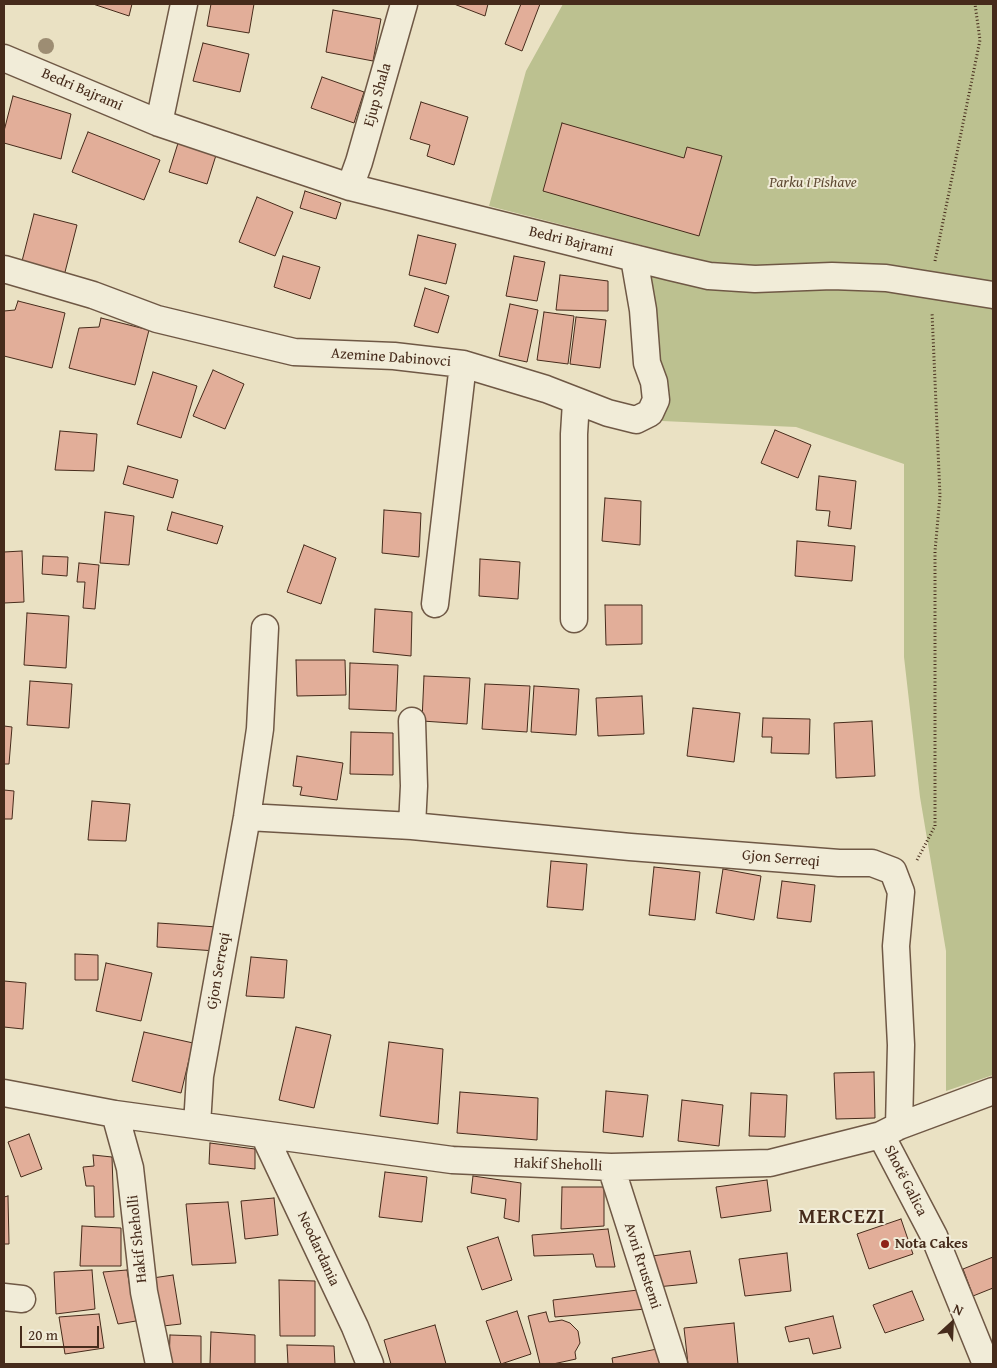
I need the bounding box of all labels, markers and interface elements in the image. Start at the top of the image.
street label: Ejup Shala [360,61,396,129]
street label: Bedri Bajrami [39,65,125,115]
park label: Parku i Pishave [769,174,857,192]
street label: Bedri Bajrami [527,223,615,261]
street label: Azemine Dabinovci [330,345,452,371]
street label: Gjon Serreqi [741,847,821,871]
street label: Gjon Serreqi [203,931,235,1011]
street label: Shotë Galica [879,1143,931,1219]
street label: Hakif Sheholli [513,1154,603,1176]
street label: Hakif Sheholli [124,1194,152,1284]
district label: MERCEZI [798,1206,886,1230]
street label: Neodardania [293,1209,343,1289]
street label: Avni Rrustemi [620,1221,664,1311]
place label: Nota Cakes [895,1235,968,1253]
marker: Nota Cakes [879,1238,891,1250]
north arrow [927,1298,977,1348]
text: N [950,1298,967,1320]
scale bar [22,1316,101,1348]
text: 20 m [28,1324,58,1345]

